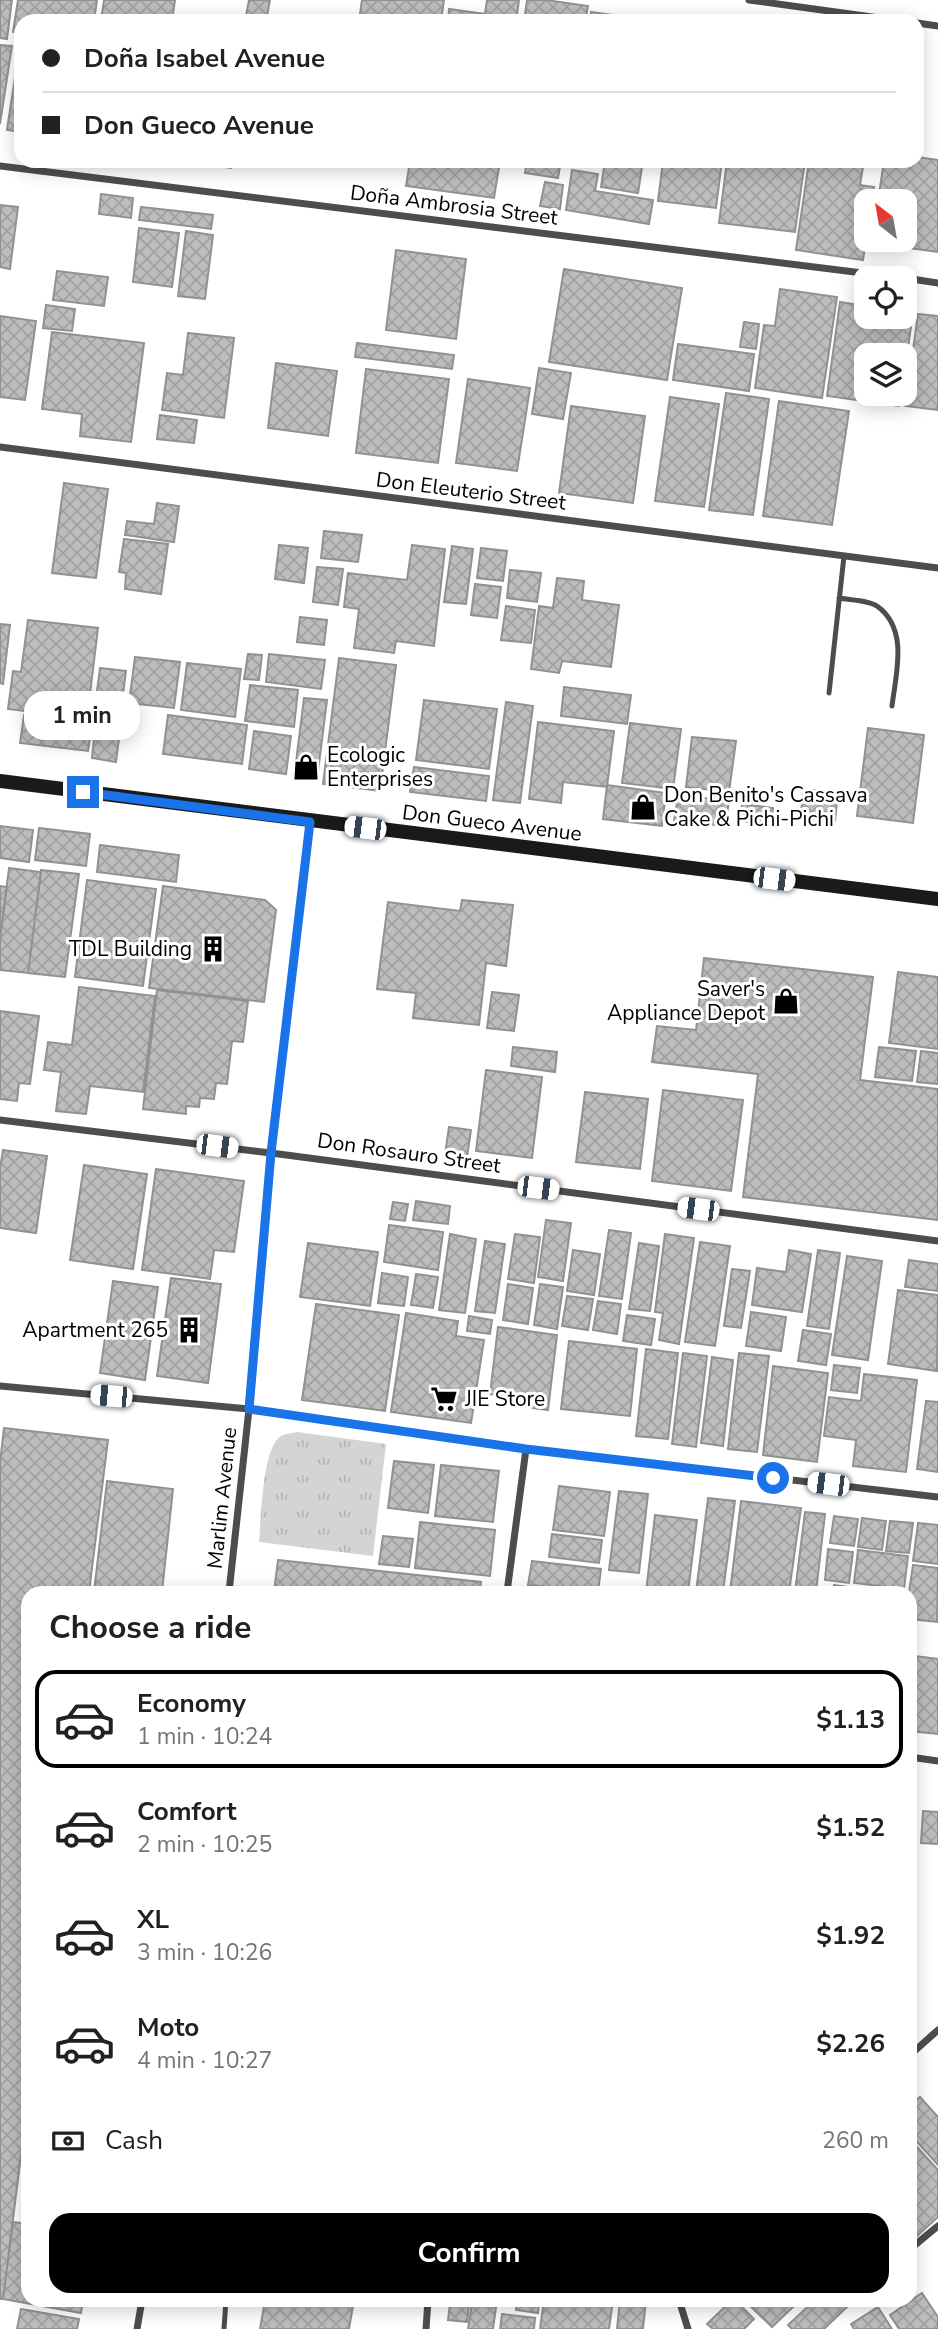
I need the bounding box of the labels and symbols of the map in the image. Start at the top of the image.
street label: Doña Ambrosia Street [349,178,560,232]
north arrow [854,189,917,252]
street label: Don Eleuterio Street [374,465,568,517]
callout: 1 min [25,690,141,740]
place label: Ecologic Enterprises [327,741,433,793]
shop icon: Ecologic Enterprises [291,752,321,782]
route end [67,776,99,808]
place label: Don Benito's Cassava Cake & Pichi-Pichi [664,781,868,833]
shop icon: Don Benito's Cassava Cake & Pichi-Pichi [628,792,658,822]
street label: Don Gueco Avenue [401,798,583,848]
car [343,815,388,841]
car [752,866,797,892]
building icon: TDL Building [198,934,228,964]
place label: TDL Building [69,935,192,963]
place label: Saver's Appliance Depot [607,975,766,1027]
shop icon: Saver's Appliance Depot [771,986,801,1016]
street label: Don Rosauro Street [316,1126,503,1180]
car [195,1133,240,1159]
car [516,1175,561,1201]
car [676,1196,721,1222]
building icon: Apartment 265 [174,1315,204,1345]
place label: Apartment 265 [22,1316,168,1344]
car [90,1384,133,1408]
supermarket icon: JIE Store [429,1384,459,1414]
place label: JIE Store [464,1385,545,1413]
street label: Marlim Avenue [201,1426,243,1570]
route start [757,1462,789,1494]
car [806,1471,851,1497]

